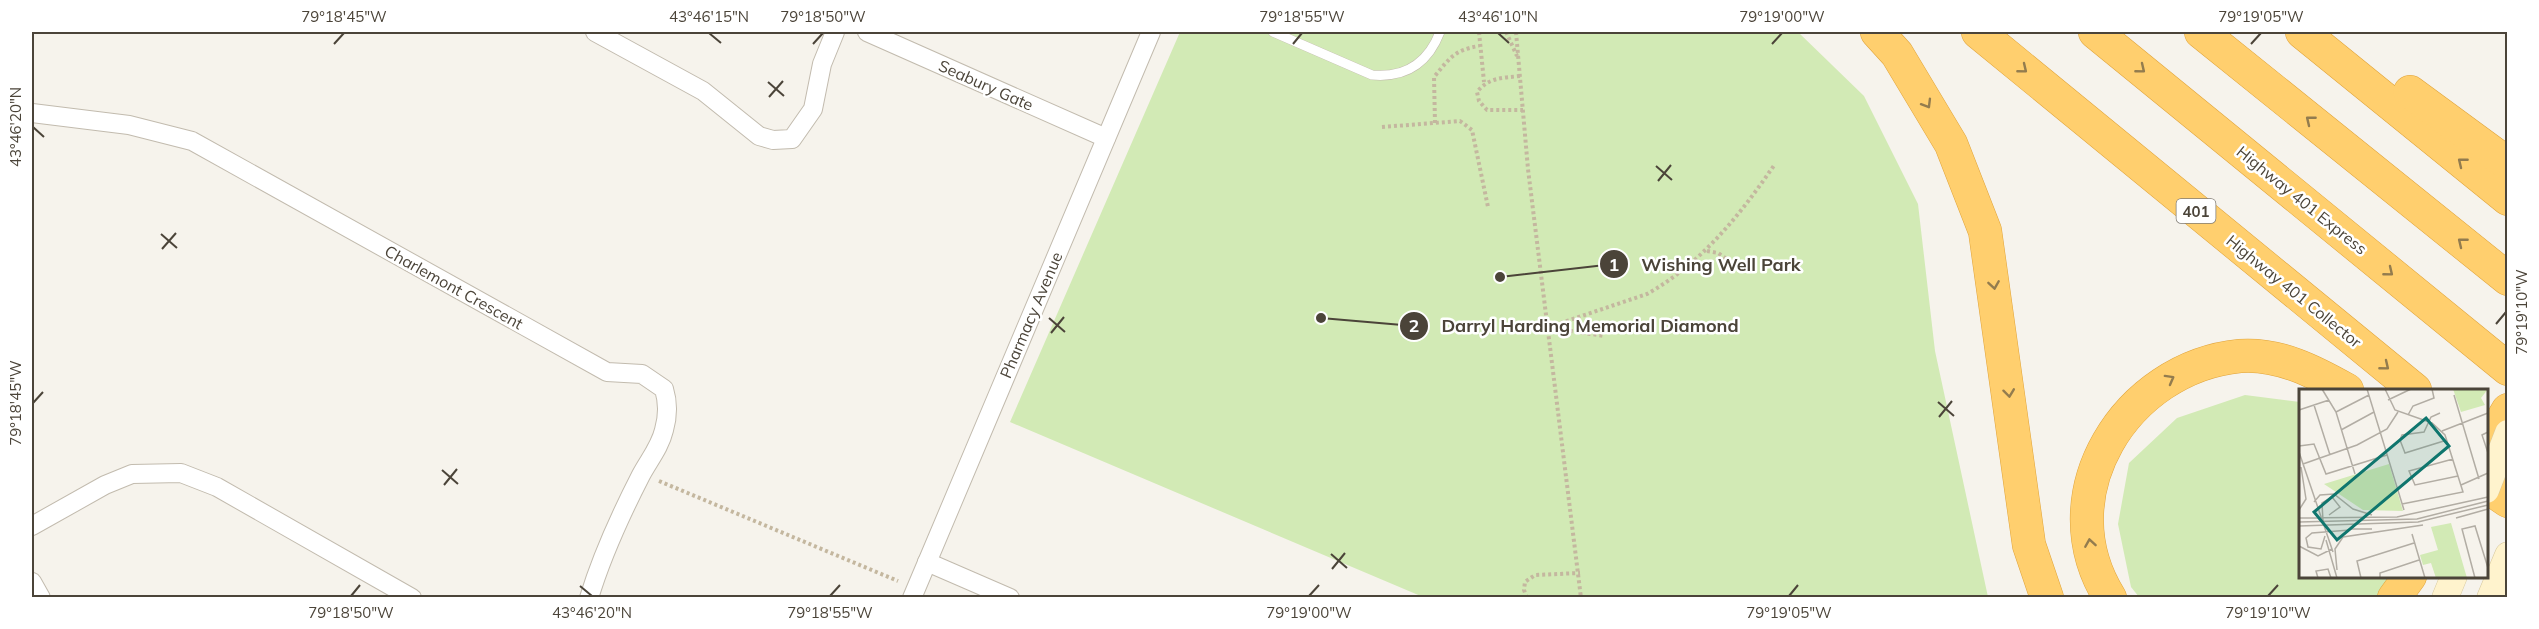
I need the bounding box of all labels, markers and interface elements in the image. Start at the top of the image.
text: 79°18'45"W [301,7,387,26]
text: 43°46'15"N [669,7,749,26]
text: 79°18'50"W [780,7,866,26]
text: 79°18'55"W [1259,7,1345,26]
text: 43°46'10"N [1458,7,1538,26]
text: 79°19'00"W [1739,7,1825,26]
text: 79°19'05"W [2218,7,2304,26]
street label: Seabury Gate [936,55,1036,115]
one-way arrow [2016,61,2027,72]
one-way arrow [2134,61,2145,72]
text: 43°46'20"N [6,87,25,167]
one-way arrow [1920,98,1932,108]
one-way arrow [2306,116,2317,127]
street label: Highway 401 Express [2233,141,2371,259]
one-way arrow [2458,158,2469,169]
road number: 401 [2176,199,2216,223]
street label: Highway 401 Collector [2222,230,2366,352]
one-way arrow [2458,239,2469,250]
street label: Charlemont Crescent [381,241,527,334]
callout: Wishing Well Park [1599,246,1812,282]
street label: Pharmacy Avenue [995,249,1067,381]
text: 1 [1609,253,1619,276]
text: Wishing Well Park [1641,253,1802,276]
one-way arrow [2382,264,2393,275]
text: 79°19'10"W [2512,269,2531,355]
one-way arrow [1987,281,1999,290]
callout: Darryl Harding Memorial Diamond [1399,308,1750,344]
text: 2 [1409,314,1419,337]
text: Darryl Harding Memorial Diamond [1441,314,1739,337]
one-way arrow [2378,358,2389,369]
text: 79°18'45"W [6,360,25,446]
one-way arrow [2164,375,2174,386]
one-way arrow [2003,388,2015,397]
inset map [2299,389,2488,578]
one-way arrow [2084,538,2096,548]
text: 79°18'50"W [308,603,394,622]
text: 43°46'20"N [552,603,632,622]
text: 79°18'55"W [787,603,873,622]
text: 79°19'00"W [1266,603,1352,622]
text: 79°19'05"W [1746,603,1832,622]
text: 79°19'10"W [2225,603,2311,622]

